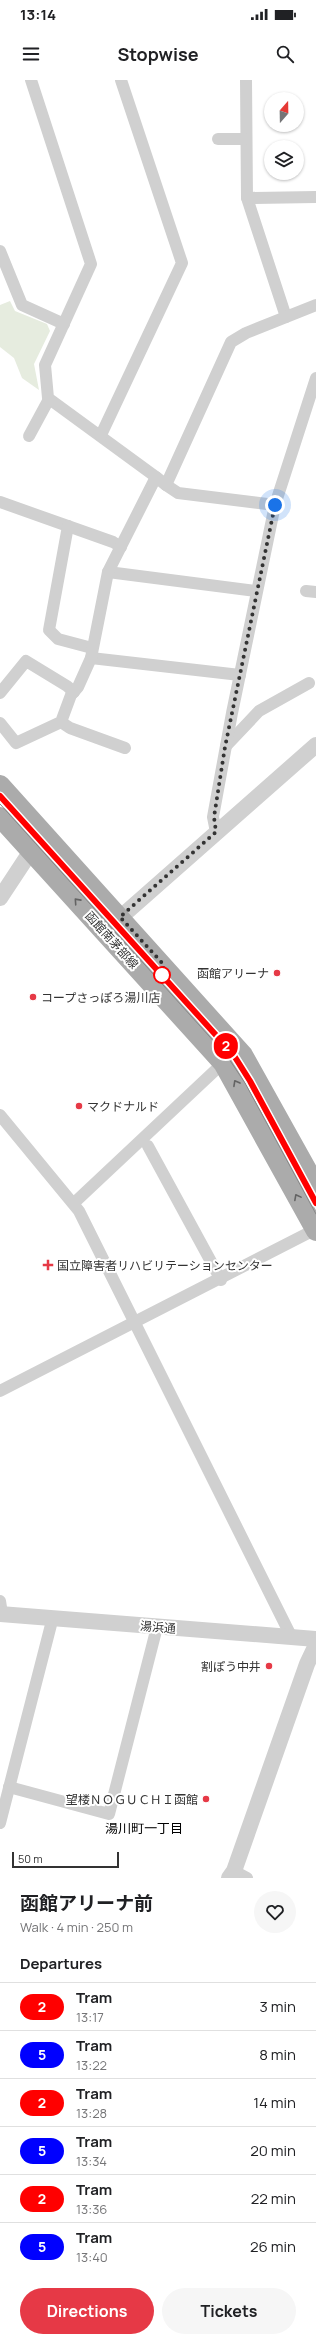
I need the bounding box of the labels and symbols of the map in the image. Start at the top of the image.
north arrow [264,92,304,132]
your location [265,495,285,515]
one-way arrow [74,898,81,906]
street label: 函館南茅部線 [82,908,142,972]
place label: 函館アリーナ [197,965,269,982]
unlabelled marker [153,966,171,984]
marker: 函館アリーナ [272,968,282,978]
place label: コープさっぽろ湯川店 [41,989,160,1006]
marker: コープさっぽろ湯川店 [28,992,38,1002]
line badge: 2 [213,1033,239,1059]
one-way arrow [233,1080,240,1087]
place label: マクドナルド [87,1098,159,1115]
marker: マクドナルド [74,1101,84,1111]
one-way arrow [295,1194,302,1201]
place label: 国立障害者リハビリテーションセンター [57,1257,273,1274]
marker: 国立障害者リハビリテーションセンター [42,1259,54,1271]
street label: 湯浜通 [139,1617,177,1637]
place label: 割ぽう中井 [201,1658,261,1675]
marker: 割ぽう中井 [264,1661,274,1671]
place label: 望楼ＮＯＧＵＣＨＩ函館 [66,1791,198,1808]
marker: 望楼ＮＯＧＵＣＨＩ函館 [201,1794,211,1804]
district label: 湯川町一丁目 [105,1819,183,1837]
scale bar [12,1850,119,1869]

